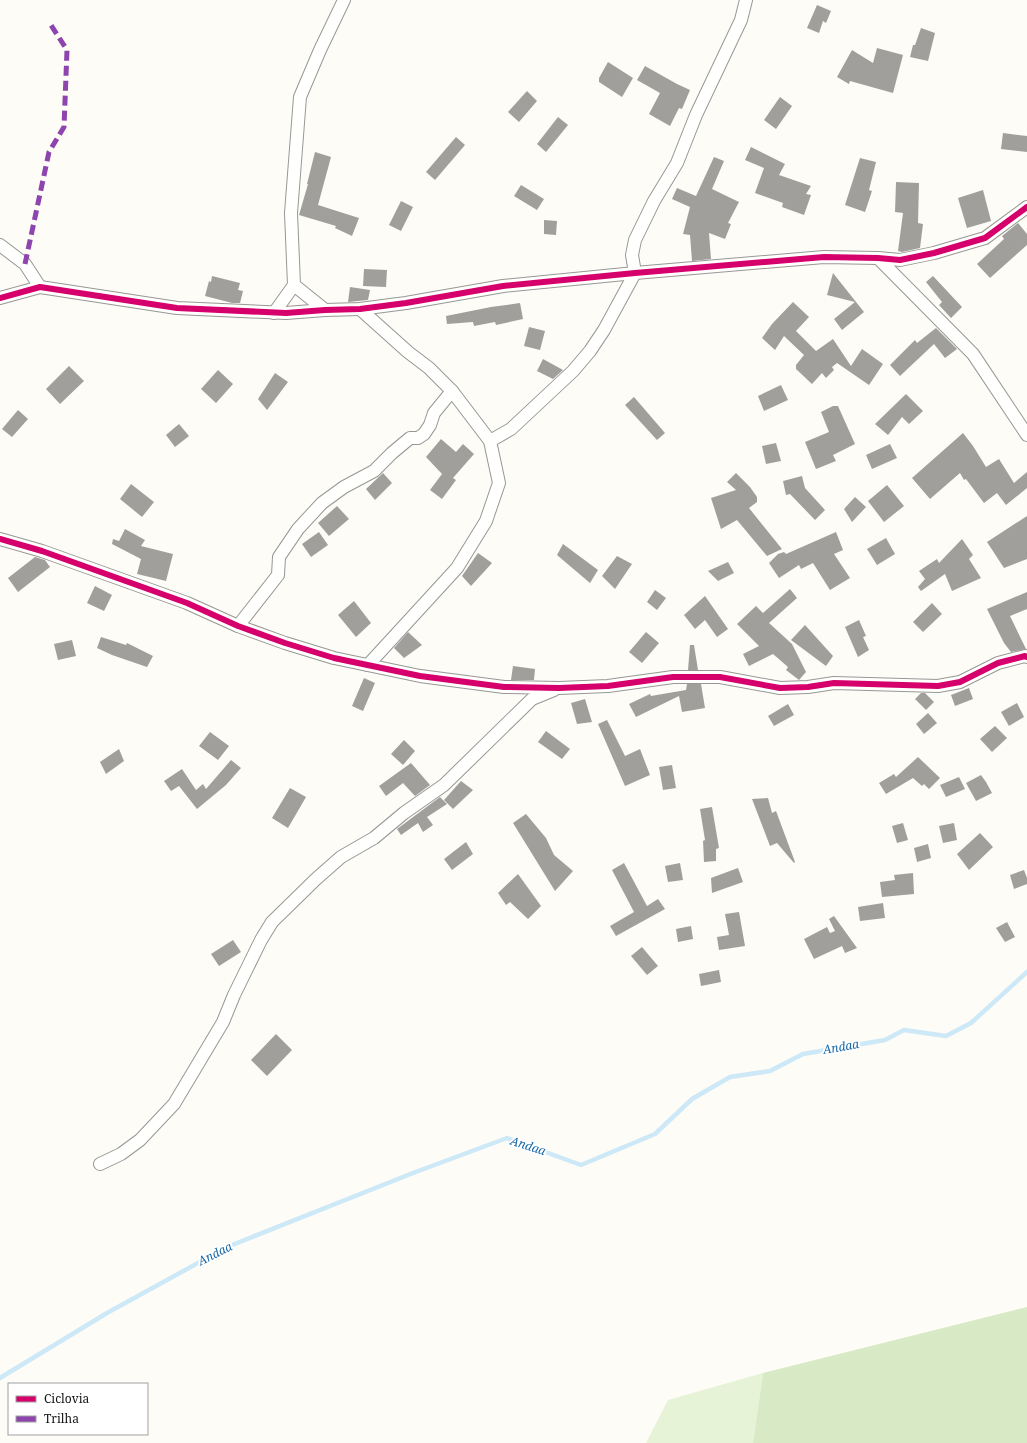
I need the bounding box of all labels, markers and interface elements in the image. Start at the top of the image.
water label: Andaa [820,1035,860,1058]
water label: Andaa [507,1131,548,1159]
water label: Andaa [194,1238,235,1270]
legend [8,1383,148,1435]
text: Ciclovia [44,1390,90,1407]
text: Trilha [44,1410,79,1427]

